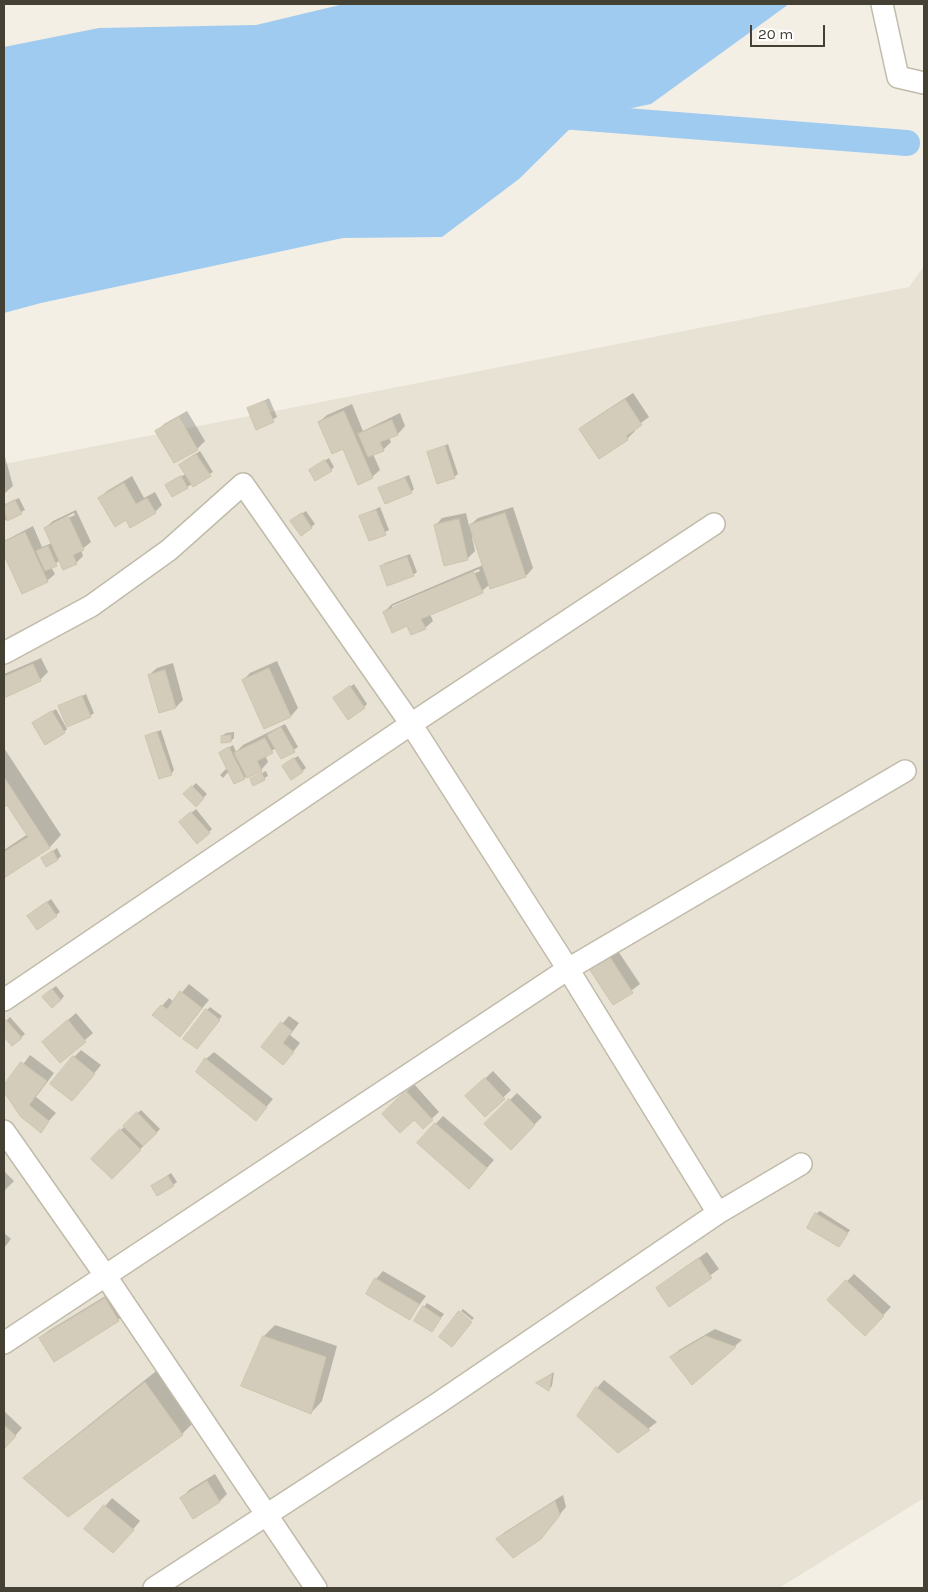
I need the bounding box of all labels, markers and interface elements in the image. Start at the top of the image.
scale bar [753,15,828,47]
text: 20 m [758,25,793,43]

